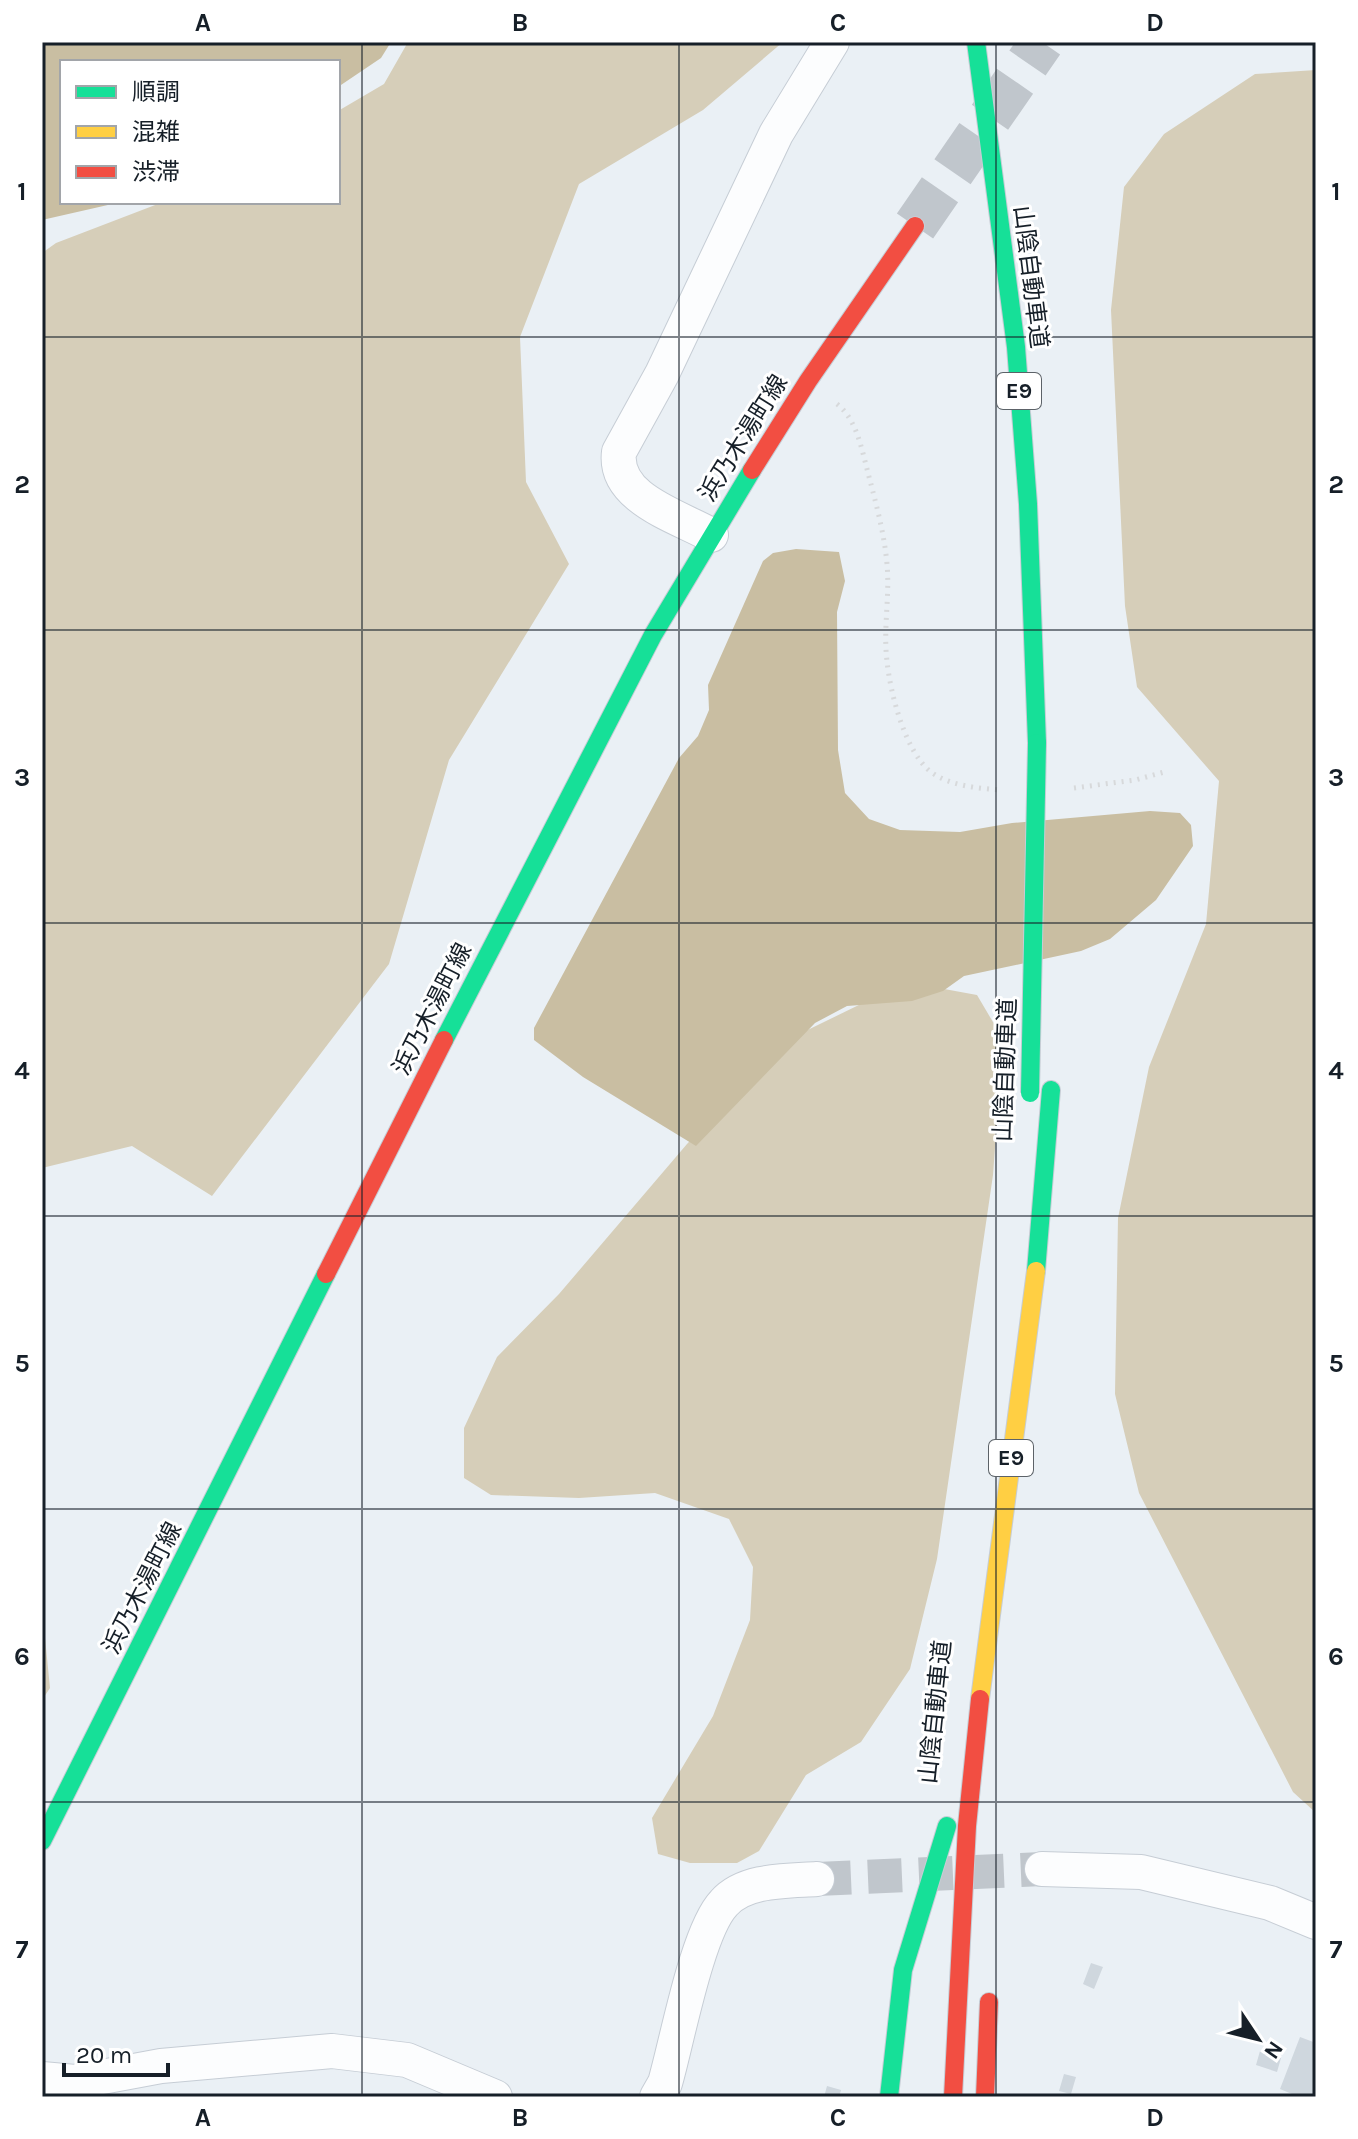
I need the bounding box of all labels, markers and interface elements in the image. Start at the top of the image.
text: A [195,7,211,38]
text: B [512,7,528,38]
text: C [830,7,846,38]
text: D [1146,7,1164,38]
legend [60,60,340,204]
text: 順調 [132,78,180,106]
text: 混雑 [132,118,180,146]
text: 渋滞 [132,158,180,186]
text: 1 [17,176,27,207]
text: 1 [1331,176,1341,207]
street label: 山陰自動車道 [1008,204,1054,350]
street label: 浜乃木湯町線 [693,370,793,506]
road number: E9 [997,373,1041,409]
text: 2 [14,469,30,500]
text: 2 [1328,469,1344,500]
text: 3 [14,762,30,793]
text: 3 [1328,762,1344,793]
street label: 浜乃木湯町線 [387,938,477,1080]
street label: 山陰自動車道 [988,998,1022,1142]
text: 4 [14,1055,30,1086]
text: 4 [1328,1055,1344,1086]
text: 5 [14,1348,30,1379]
text: 5 [1328,1348,1344,1379]
road number: E9 [989,1440,1033,1476]
street label: 浜乃木湯町線 [97,1517,187,1659]
street label: 山陰自動車道 [914,1639,956,1785]
text: 6 [14,1641,30,1672]
text: 6 [1328,1641,1344,1672]
text: 7 [16,1934,29,1965]
text: 7 [1330,1934,1343,1965]
north arrow [1218,1999,1298,2079]
scale bar [64,2027,168,2077]
text: N [1258,2036,1289,2064]
text: 20 m [76,2041,132,2069]
text: A [195,2102,211,2133]
text: B [512,2102,528,2133]
text: C [830,2102,846,2133]
text: D [1146,2102,1164,2133]

